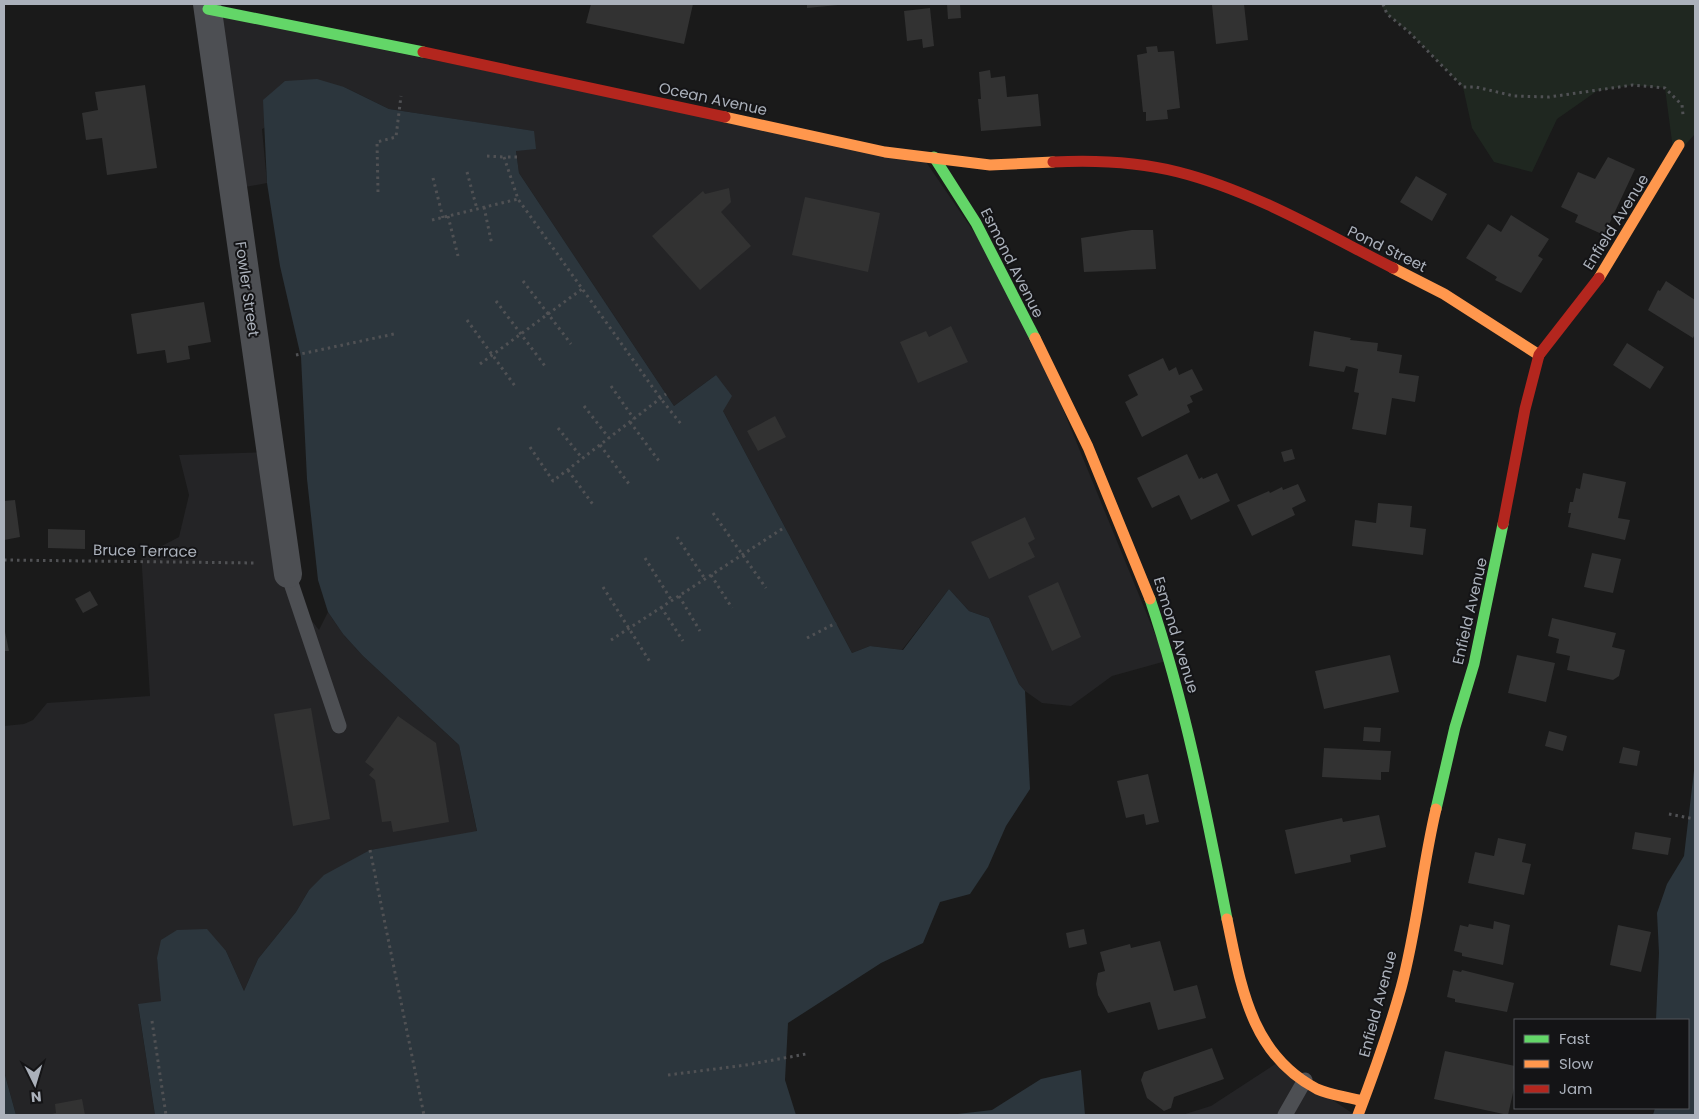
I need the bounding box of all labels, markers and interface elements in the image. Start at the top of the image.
street label: Ocean Avenue [657,77,769,120]
street label: Enfield Avenue [1578,170,1653,274]
street label: Esmond Avenue [976,204,1049,321]
street label: Pond Street [1344,220,1430,277]
street label: Fowler Street [230,240,265,338]
street label: Bruce Terrace [93,539,197,562]
street label: Enfield Avenue [1447,555,1492,667]
street label: Esmond Avenue [1149,574,1204,696]
street label: Enfield Avenue [1353,948,1402,1059]
legend [1514,1019,1689,1109]
text: Fast [1559,1028,1590,1049]
text: Slow [1559,1053,1594,1074]
north arrow [10,1059,60,1109]
text: Jam [1559,1078,1593,1099]
text: N [30,1087,42,1107]

